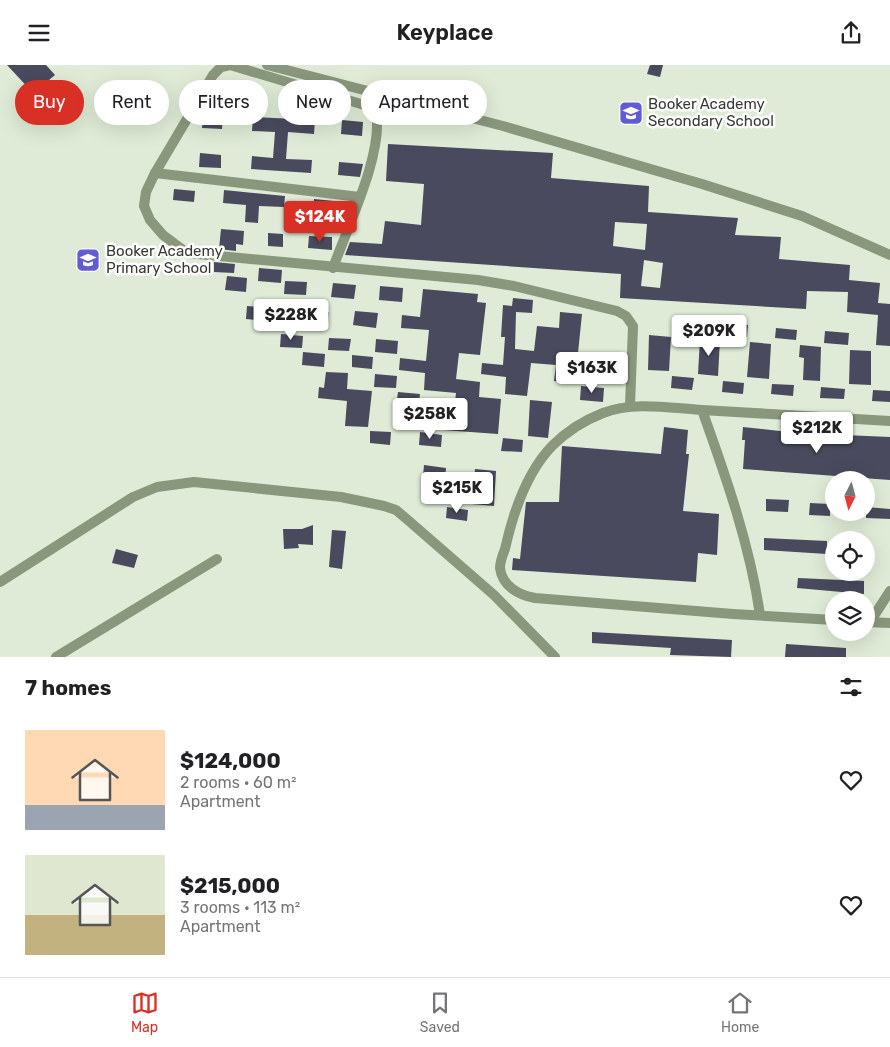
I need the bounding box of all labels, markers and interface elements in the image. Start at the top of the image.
icon: menu [25,19,53,47]
text: Keyplace [397,19,493,46]
icon: share [837,19,865,47]
chip: Buy [15,80,84,125]
chip: Rent [94,80,169,125]
chip: Filters [179,80,268,125]
chip: New [278,80,351,125]
chip: Apartment [361,80,487,125]
place label: Booker Academy Secondary School [648,95,774,130]
school or university icon: Booker Academy Secondary School [618,100,644,126]
pin: $124K [285,201,355,243]
text: $124K [295,207,345,226]
place label: Booker Academy Primary School [106,242,223,277]
school or university icon: Booker Academy Primary School [75,247,101,273]
pin: $228K [256,299,326,341]
text: $228K [265,305,317,324]
pin: $209K [674,315,744,357]
text: $209K [683,321,735,340]
pin: $163K [557,351,627,394]
text: $163K [567,358,617,377]
pin: $258K [395,397,465,440]
text: $258K [404,404,456,423]
pin: $212K [782,411,852,454]
text: $212K [792,418,842,437]
pin: $215K [422,471,492,514]
north arrow [825,471,875,521]
map controls [825,471,875,641]
text: $215K [432,478,482,497]
button: locate [825,531,875,581]
button: layers [825,591,875,641]
icon: filters [837,673,865,701]
text: 7 homes [25,675,111,700]
text: $124,000 [180,748,281,773]
icon: home [65,750,125,810]
icon: heart [837,766,865,794]
text: 2 rooms · 60 m² [180,773,297,792]
text: Apartment [180,792,260,811]
text: $215,000 [180,873,280,898]
icon: home [65,875,125,935]
icon: heart [837,891,865,919]
text: 3 rooms · 113 m² [180,898,300,917]
text: Apartment [180,917,260,936]
tab: Map [131,989,159,1036]
tab: Saved [420,989,460,1036]
tab: Home [721,989,759,1036]

